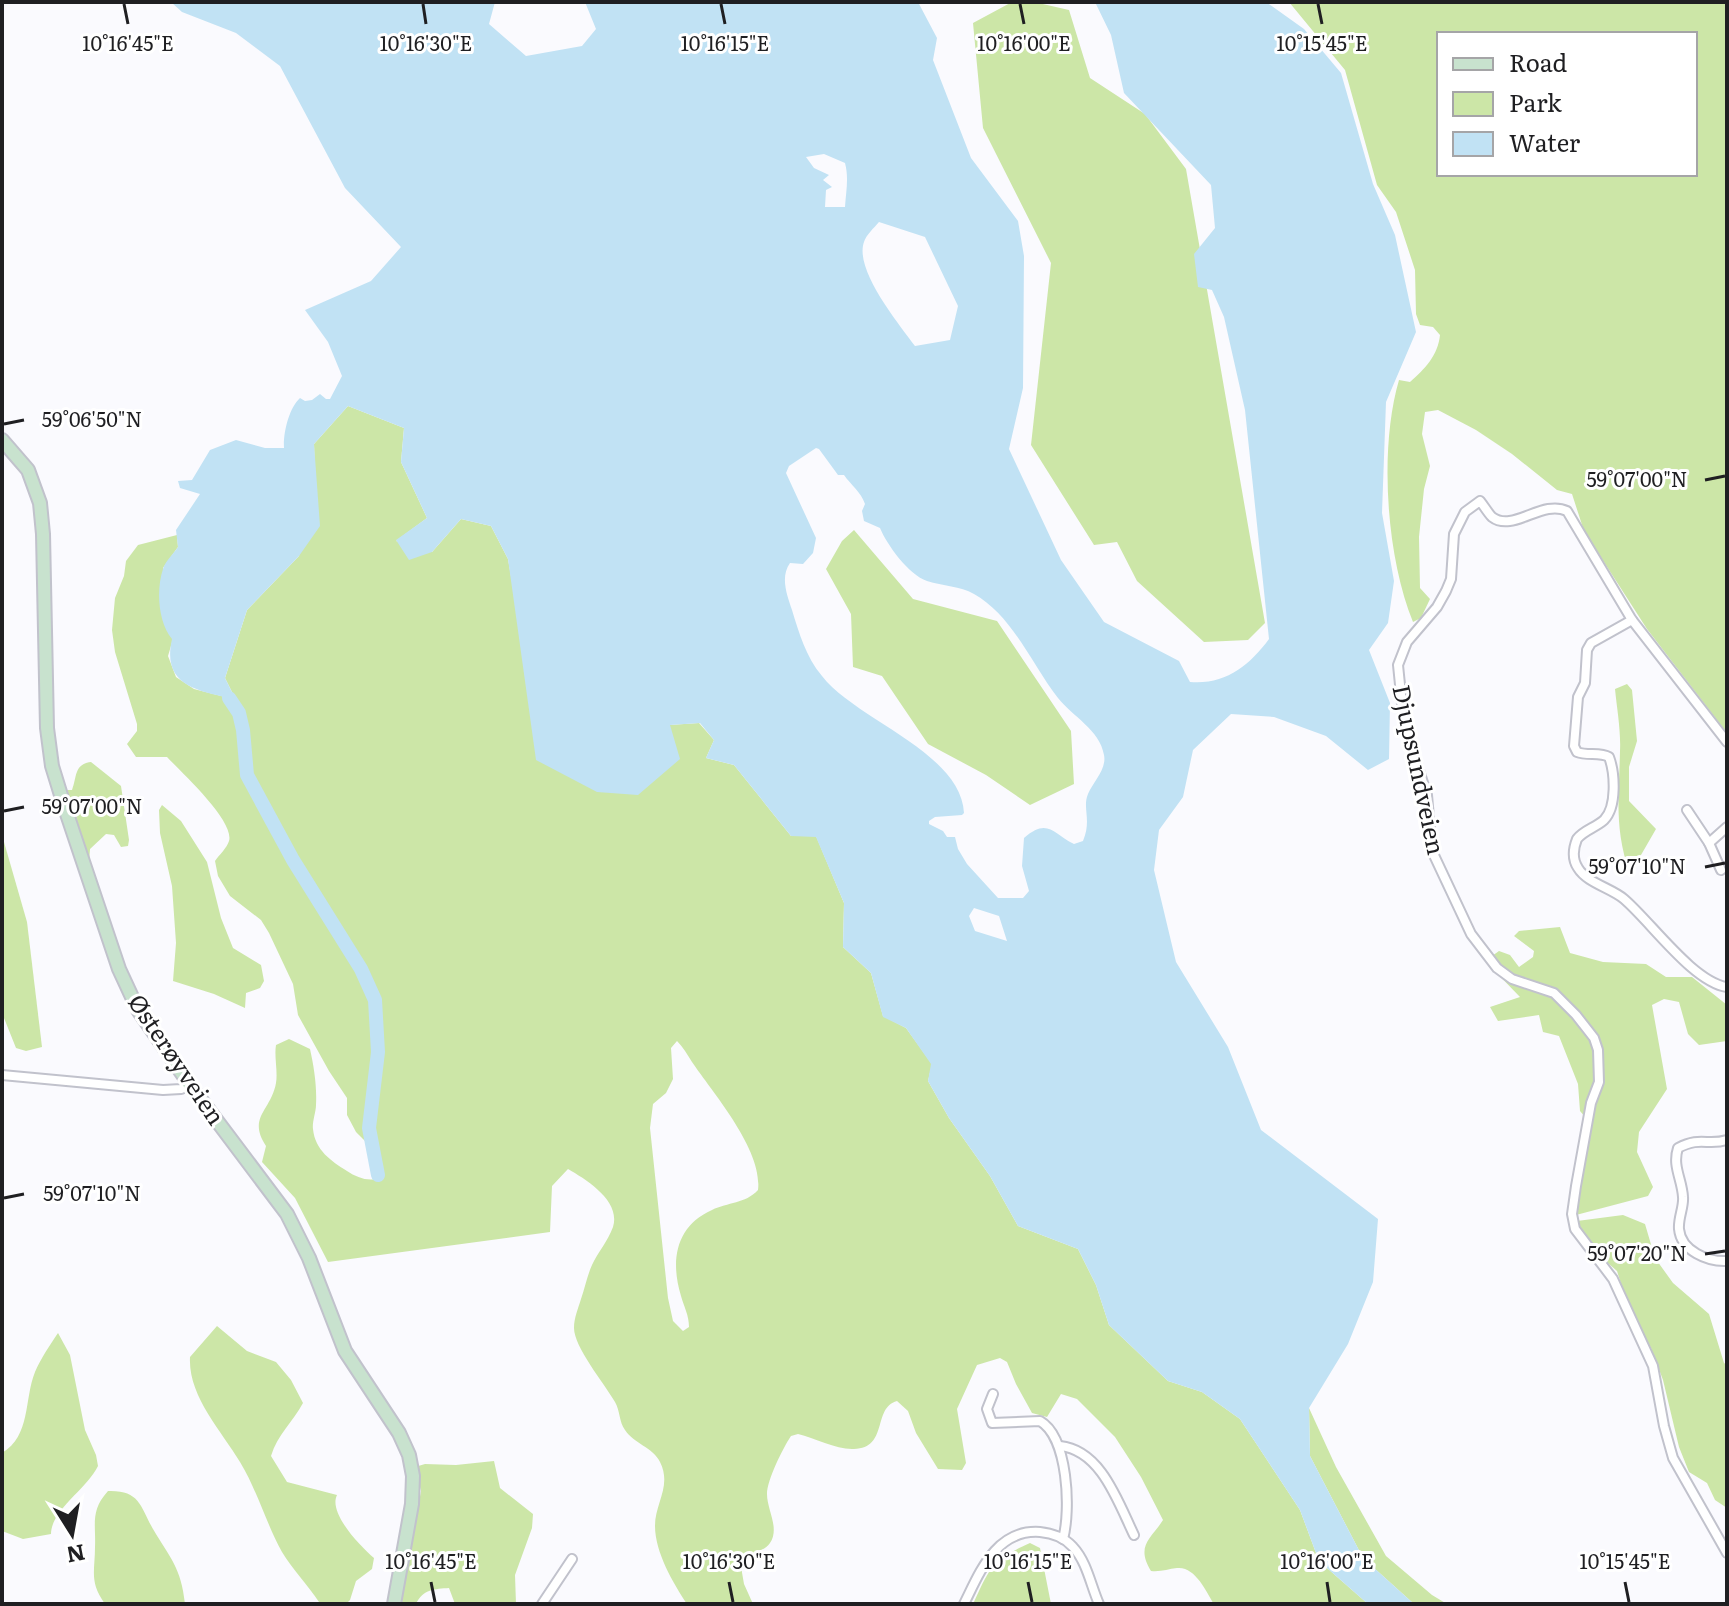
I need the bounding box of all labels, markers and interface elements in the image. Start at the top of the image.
text: 10°16'45"E [82,27,174,57]
text: 10°16'30"E [380,27,472,57]
text: 10°16'15"E [681,27,769,57]
text: 10°16'00"E [977,27,1071,57]
text: 10°15'45"E [1277,27,1367,57]
legend [1437,32,1697,176]
text: Road [1509,44,1568,79]
text: Park [1509,84,1562,119]
text: Water [1509,124,1581,159]
text: 59°06'50"N [42,403,142,433]
text: 59°07'00"N [1586,463,1688,493]
street label: Djupsundveien [1385,681,1456,858]
text: 59°07'00"N [41,790,143,820]
text: 59°07'10"N [1588,850,1686,880]
street label: Østerøyveien [121,986,235,1131]
text: 59°07'10"N [43,1177,141,1207]
text: 59°07'20"N [1587,1237,1687,1267]
north arrow [32,1494,112,1574]
text: N [64,1537,88,1573]
text: 10°16'45"E [385,1545,477,1575]
text: 10°16'30"E [683,1545,775,1575]
text: 10°16'15"E [984,1545,1072,1575]
text: 10°16'00"E [1280,1545,1374,1575]
text: 10°15'45"E [1580,1545,1670,1575]

